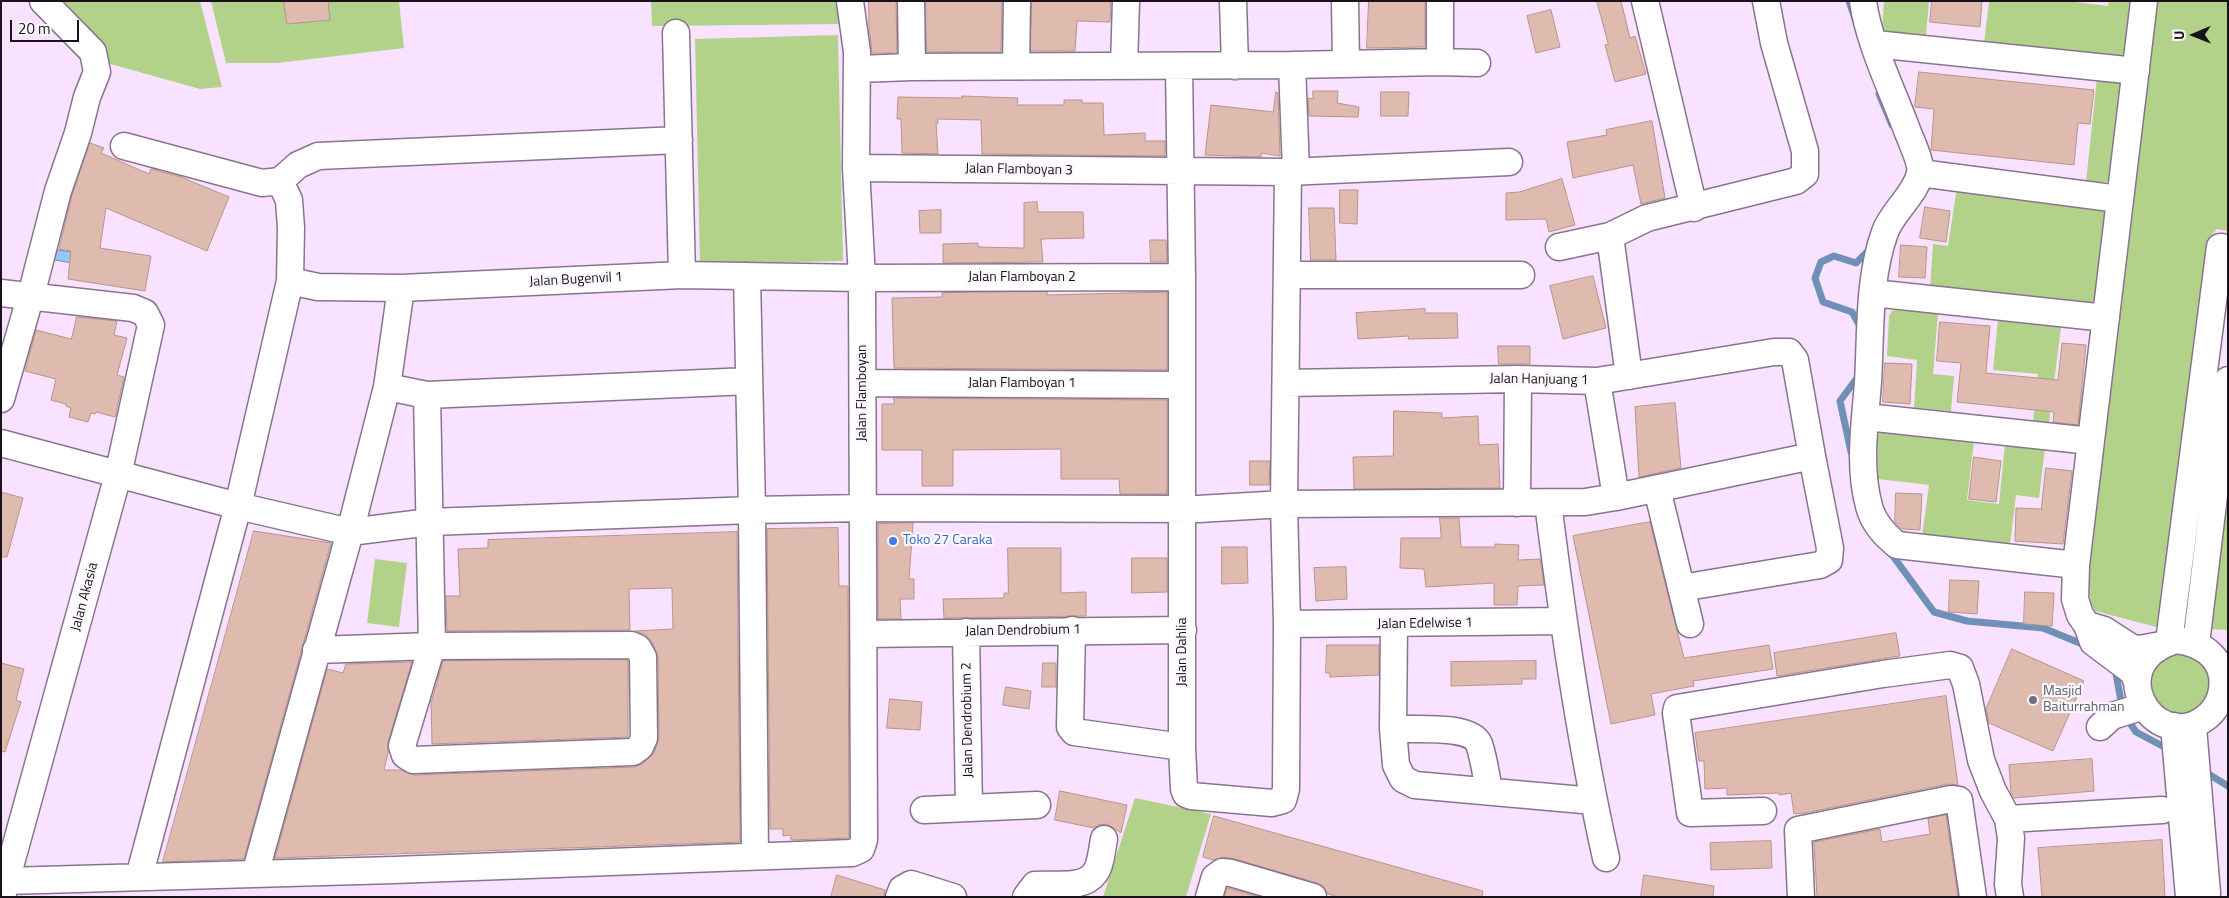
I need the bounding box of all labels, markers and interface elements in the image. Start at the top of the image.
scale bar [12,10,81,42]
north arrow [2169,10,2219,60]
text: 20 m [18,17,51,40]
text: U [2168,31,2189,40]
street label: Jalan Flamboyan 3 [965,161,1073,179]
street label: Jalan Bugenvil 1 [529,269,623,291]
street label: Jalan Flamboyan 2 [968,270,1076,286]
street label: Jalan Flamboyan [855,344,871,442]
street label: Jalan Hanjuang 1 [1489,371,1589,389]
street label: Jalan Flamboyan 1 [968,376,1076,392]
place label: Toko 27 Caraka [903,533,992,549]
marker: Toko 27 Caraka [887,535,899,547]
street label: Jalan Akasia [68,561,102,633]
street label: Jalan Edelwise 1 [1377,615,1473,633]
street label: Jalan Dahlia [1175,618,1191,686]
street label: Jalan Dendrobium 1 [965,622,1081,640]
street label: Jalan Dendrobium 2 [959,662,977,778]
place label: Masjid Baiturrahman [2043,684,2125,716]
marker: Masjid Baiturrahman [2027,694,2039,706]

